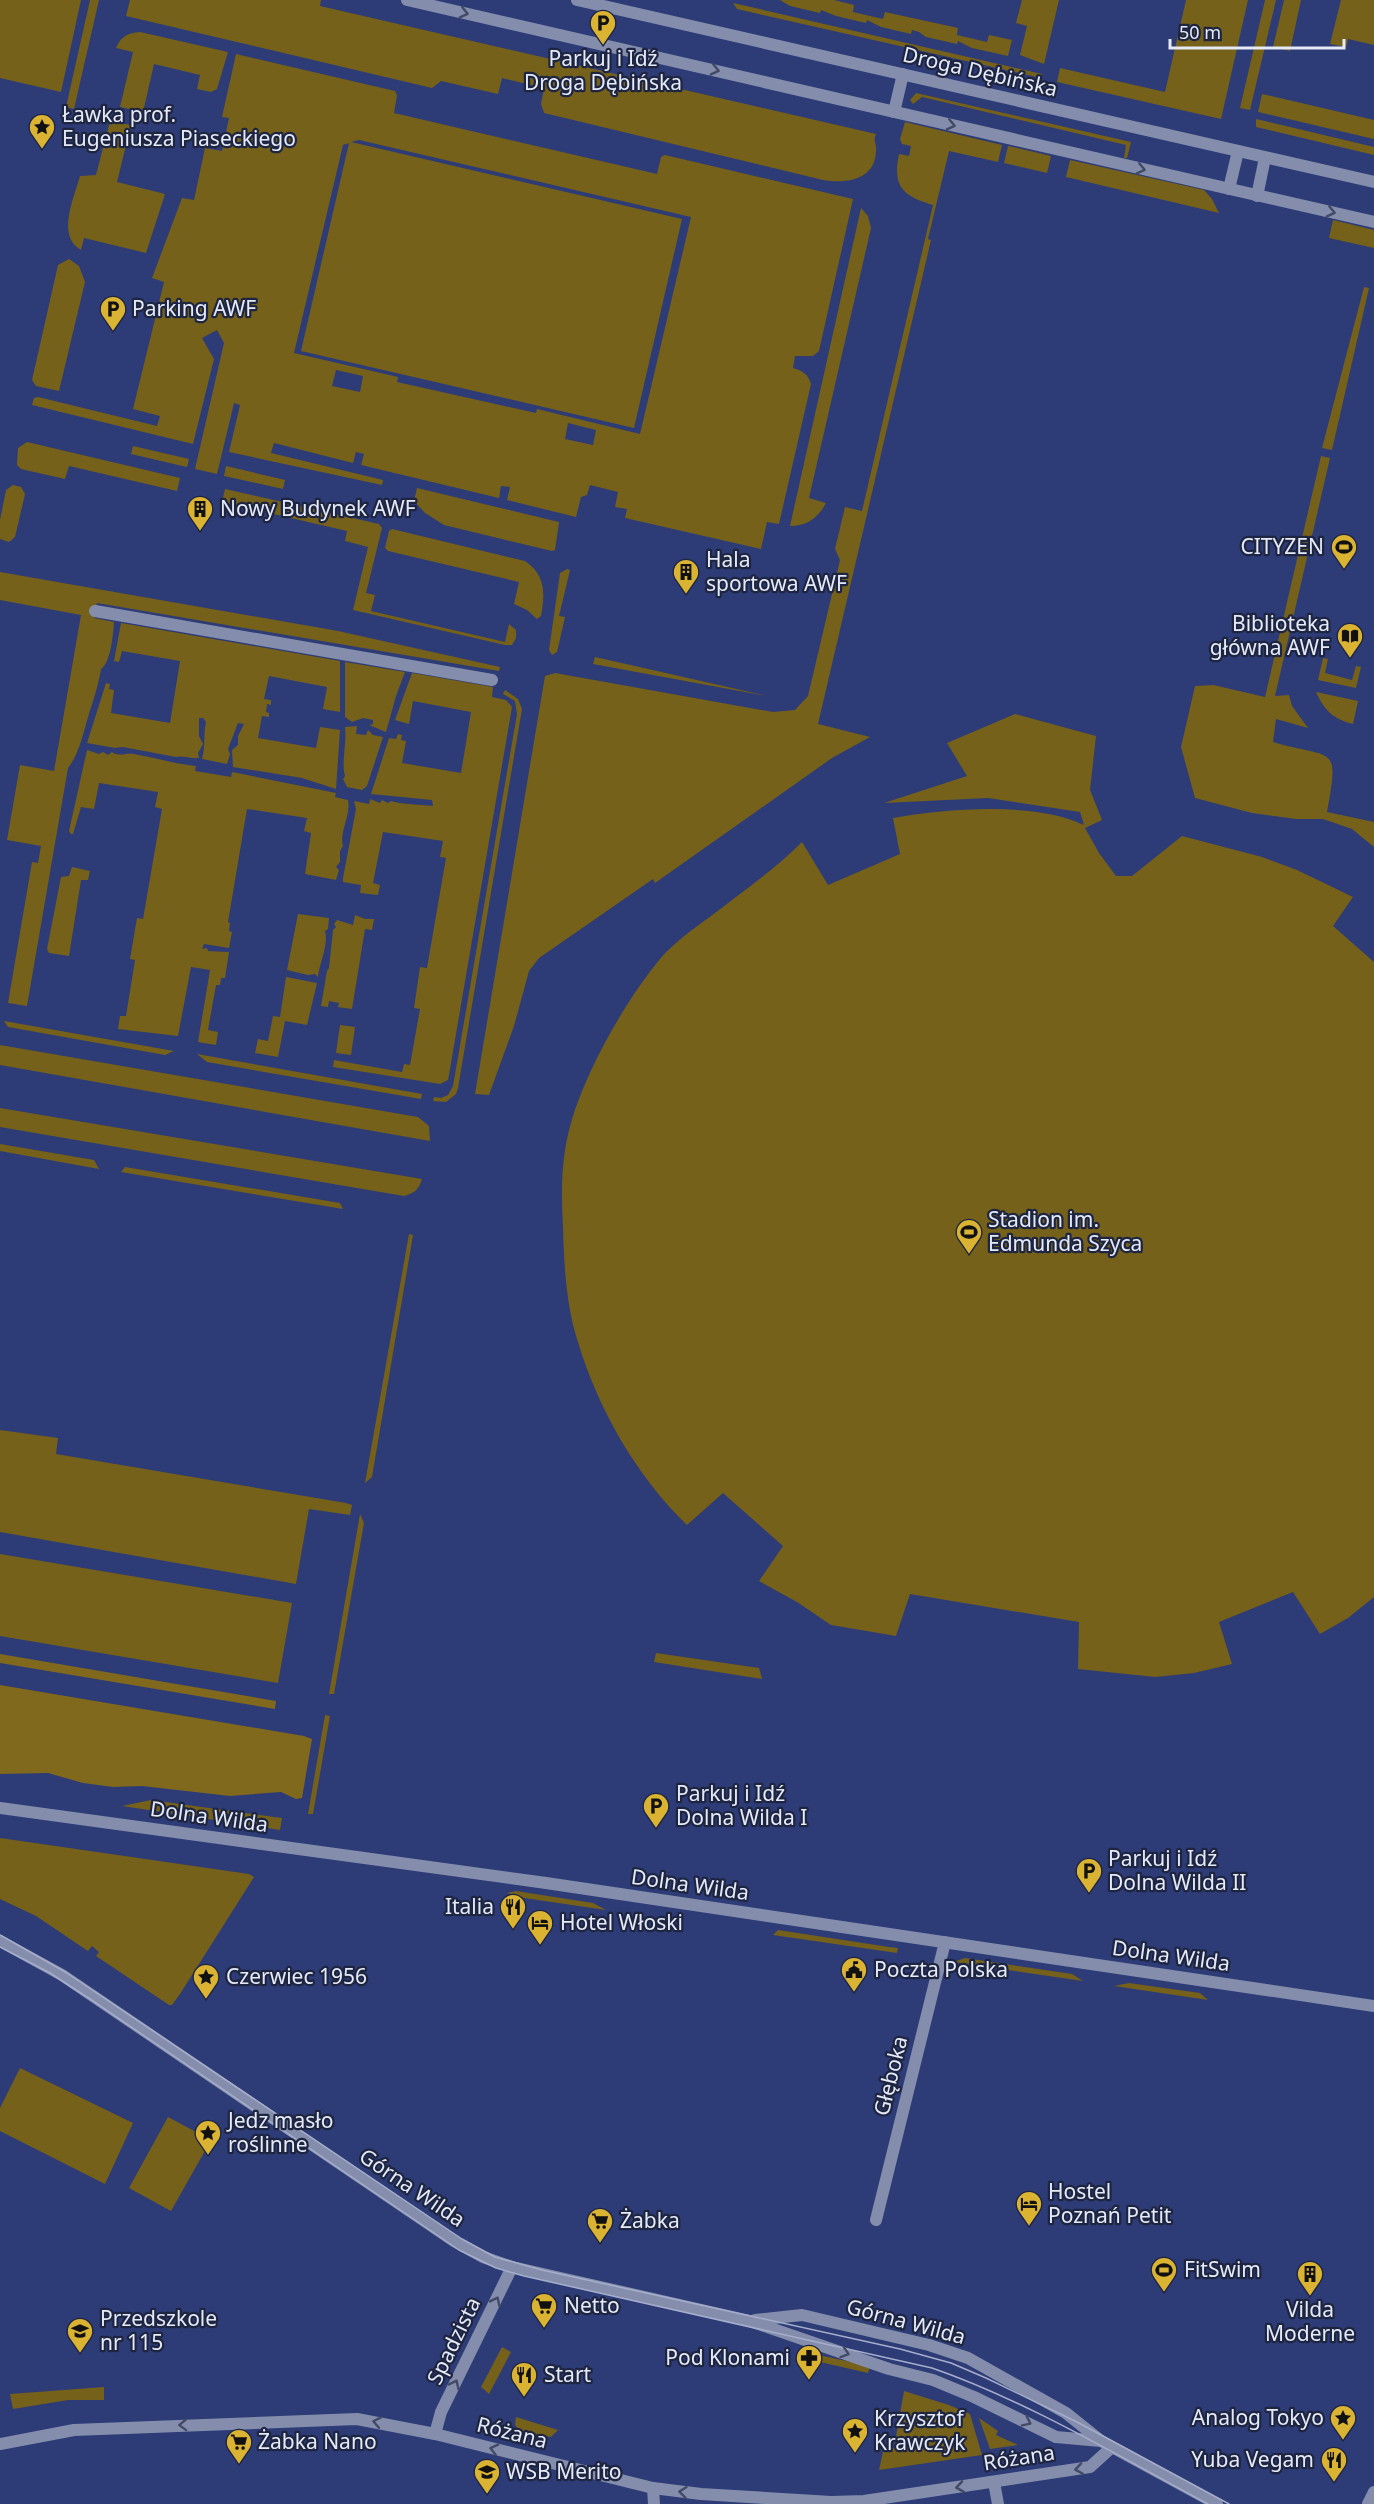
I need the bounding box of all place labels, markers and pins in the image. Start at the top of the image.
parking icon: Parkuj i Idź Droga Dębińska [588,8,618,46]
place label: Parkuj i Idź Droga Dębińska [524,44,682,96]
place label: Ławka prof. Eugeniusza Piaseckiego [62,100,296,152]
place icon: Ławka prof. Eugeniusza Piaseckiego [27,112,57,150]
parking icon: Parking AWF [98,294,128,332]
place label: Parking AWF [132,294,256,322]
building icon: Nowy Budynek AWF [185,494,215,532]
place label: Nowy Budynek AWF [220,494,416,522]
place label: CITYZEN [1240,532,1324,560]
sports icon: CITYZEN [1329,532,1359,570]
place label: Hala sportowa AWF [706,545,847,597]
building icon: Hala sportowa AWF [671,557,701,595]
place label: Biblioteka główna AWF [1210,609,1330,661]
library icon: Biblioteka główna AWF [1335,621,1365,659]
place label: Stadion im. Edmunda Szyca [988,1205,1142,1257]
sports icon: Stadion im. Edmunda Szyca [954,1217,984,1255]
place label: Parkuj i Idź Dolna Wilda I [676,1779,807,1831]
parking icon: Parkuj i Idź Dolna Wilda I [641,1791,671,1829]
place label: Parkuj i Idź Dolna Wilda II [1108,1844,1246,1896]
parking icon: Parkuj i Idź Dolna Wilda II [1074,1856,1104,1894]
place label: Italia [445,1892,494,1920]
restaurant icon: Italia [498,1892,528,1930]
hotel icon: Hotel Włoski [525,1908,555,1946]
place label: Hotel Włoski [560,1908,683,1936]
public building icon: Poczta Polska [839,1955,869,1993]
place label: Poczta Polska [874,1955,1008,1983]
place icon: Czerwiec 1956 [191,1962,221,2000]
place label: Czerwiec 1956 [226,1962,367,1990]
place label: Jedz masło roślinne [226,2106,333,2158]
place icon: Jedz masło roślinne [193,2118,223,2156]
place label: Hostel Poznań Petit [1048,2177,1172,2229]
hotel icon: Hostel Poznań Petit [1014,2189,1044,2227]
supermarket icon: Żabka [585,2206,615,2244]
place label: Żabka [620,2206,680,2234]
sports icon: FitSwim [1149,2255,1179,2293]
place label: FitSwim [1184,2255,1261,2283]
building icon: Vilda Moderne [1295,2259,1325,2297]
supermarket icon: Netto [529,2291,559,2329]
place label: Netto [564,2291,620,2319]
place label: Vilda Moderne [1265,2295,1355,2347]
place label: Przedszkole nr 115 [100,2304,217,2356]
school or university icon: Przedszkole nr 115 [65,2316,95,2354]
place label: Pod Klonami [665,2343,790,2371]
pharmacy icon: Pod Klonami [794,2343,824,2381]
restaurant icon: Start [509,2360,539,2398]
place label: Start [544,2360,592,2388]
place label: Analog Tokyo [1192,2403,1324,2431]
place icon: Analog Tokyo [1328,2403,1358,2441]
place label: Krzysztof Krawczyk [874,2404,966,2456]
place icon: Krzysztof Krawczyk [840,2416,870,2454]
supermarket icon: Żabka Nano [224,2427,254,2465]
place label: Żabka Nano [258,2427,377,2455]
place label: Yuba Vegam [1191,2445,1314,2473]
restaurant icon: Yuba Vegam [1319,2445,1349,2483]
school or university icon: WSB Merito [472,2457,502,2495]
place label: WSB Merito [506,2457,621,2485]

